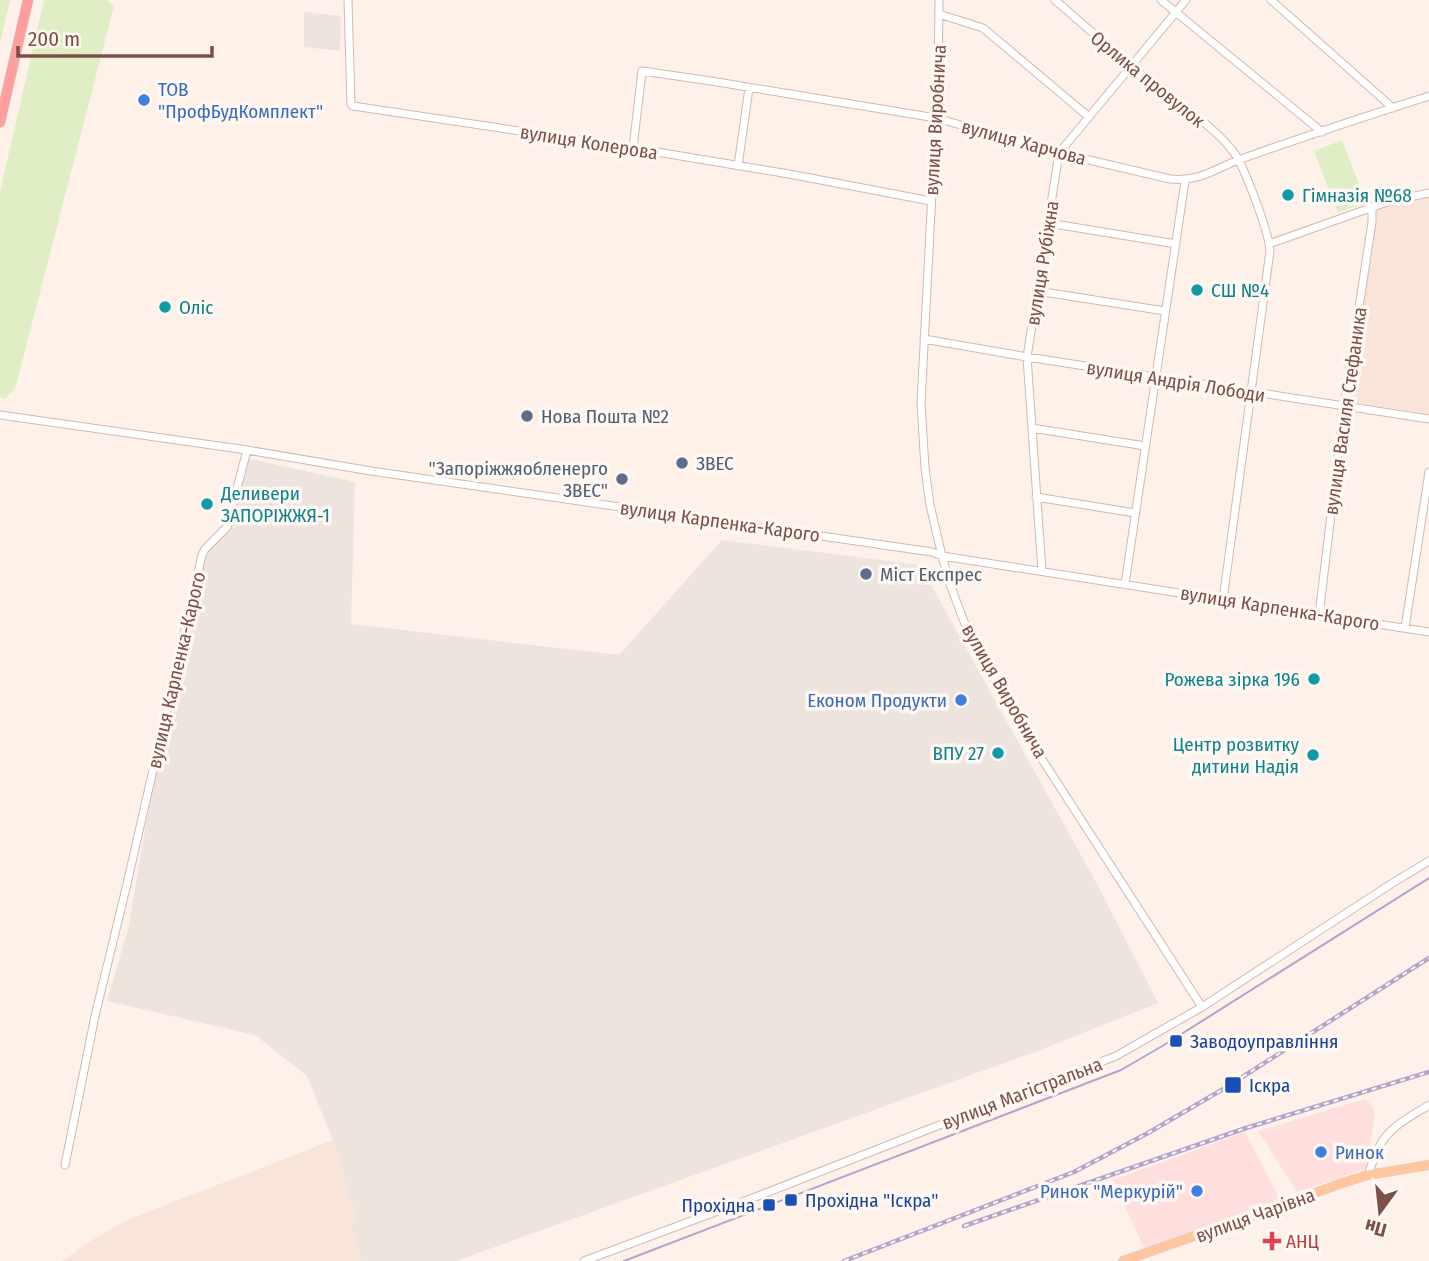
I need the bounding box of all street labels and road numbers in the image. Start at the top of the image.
street label: Орлика провулок [1086,26,1210,133]
street label: вулиця Виробнича [920,44,951,196]
street label: вулиця Харчова [959,115,1089,170]
street label: вулиця Колерова [518,120,659,165]
street label: вулиця Рубіжна [1021,199,1064,327]
street label: вулиця Василя Стефаника [1320,306,1371,517]
street label: вулиця Андрія Лободи [1085,356,1267,407]
street label: вулиця Карпенка-Карого [619,496,821,547]
street label: вулиця Карпенка-Карого [143,569,210,771]
street label: вулиця Карпенка-Карого [1179,581,1381,636]
street label: вулиця Виробнича [957,620,1052,762]
street label: вулиця Магістральна [939,1052,1105,1135]
street label: вулиця Чарівна [1192,1183,1318,1248]

